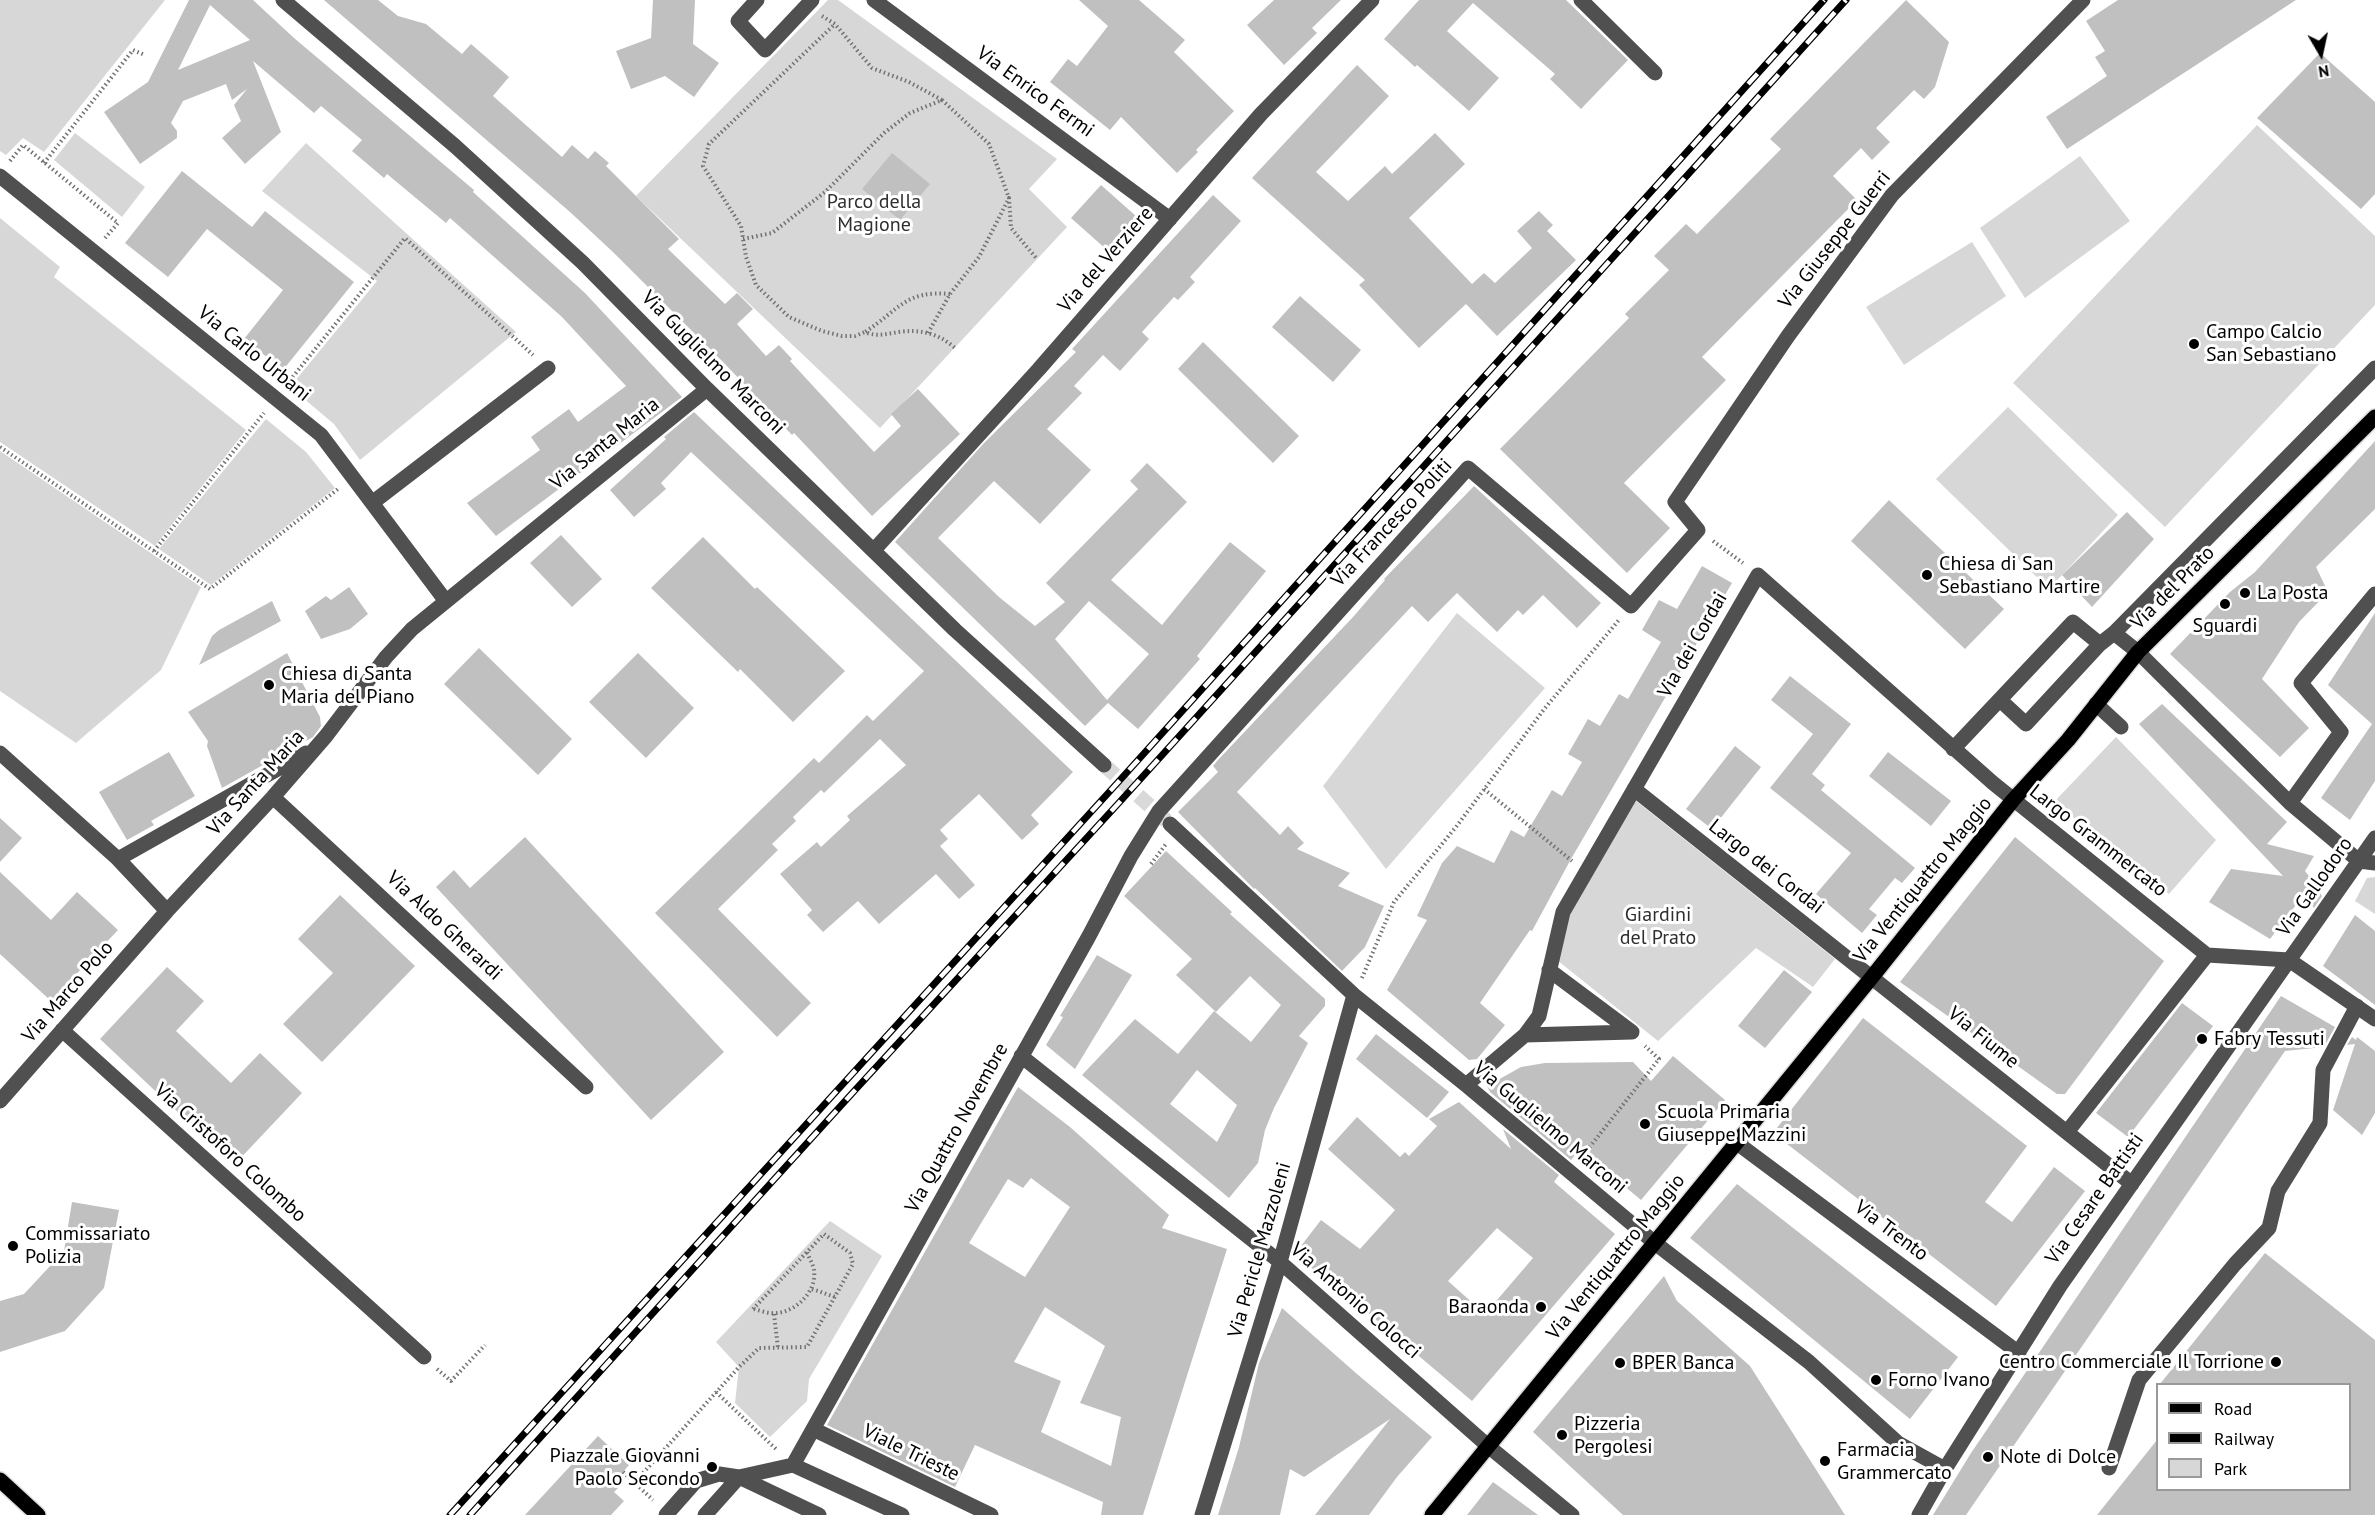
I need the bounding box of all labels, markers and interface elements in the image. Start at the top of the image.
north arrow [2291,24,2351,84]
street label: Via Enrico Fermi [972,41,1098,143]
text: N [2317,61,2331,82]
street label: Via Giuseppe Guerri [1774,166,1896,314]
park label: Parco della Magione [827,190,921,237]
street label: Via del Verziere [1053,202,1159,318]
street label: Via Guglielmo Marconi [636,286,790,440]
street label: Via Carlo Urbani [193,301,315,407]
place label: Campo Calcio San Sebastiano [2206,320,2336,367]
marker: Campo Calcio San Sebastiano [2187,337,2201,351]
street label: Via Santa Maria [546,393,664,495]
street label: Via Francesco Politi [1327,454,1457,592]
street label: Via del Prato [2126,541,2220,635]
place label: Chiesa di San Sebastiano Martire [1939,552,2100,599]
marker: Chiesa di San Sebastiano Martire [1920,568,1934,582]
place label: La Posta [2257,581,2328,605]
marker: La Posta [2238,586,2252,600]
street label: Via dei Cordai [1653,588,1733,702]
marker: Sguardi [2218,597,2232,611]
place label: Sguardi [2193,614,2257,638]
place label: Chiesa di Santa Maria del Piano [281,662,414,709]
marker: Chiesa di Santa Maria del Piano [262,678,276,692]
street label: Via Santa Maria [202,725,310,841]
street label: Largo Grammercato [2024,780,2172,902]
street label: Via Ventiquattro Maggio [1849,792,1997,968]
street label: Largo dei Cordai [1704,815,1828,919]
street label: Via Gallodoro [2272,833,2358,941]
street label: Via Aldo Gherardi [381,866,507,986]
park label: Giardini del Prato [1620,903,1696,950]
street label: Via Marco Polo [17,936,119,1048]
street label: Via Fiume [1942,1002,2024,1074]
place label: Fabry Tessuti [2214,1027,2325,1051]
marker: Fabry Tessuti [2195,1032,2209,1046]
street label: Via Quattro Novembre [900,1039,1014,1217]
street label: Via Guglielmo Marconi [1468,1057,1632,1199]
street label: Via Cristoforo Colombo [149,1078,311,1228]
place label: Scuola Primaria Giuseppe Mazzini [1657,1100,1806,1147]
marker: Scuola Primaria Giuseppe Mazzini [1638,1117,1652,1131]
street label: Via Cesare Battisti [2041,1129,2149,1269]
street label: Via Pericle Mazzoleni [1223,1159,1297,1341]
street label: Via Ventiquattro Maggio [1542,1169,1690,1345]
street label: Via Trento [1849,1195,1933,1267]
place label: Commissariato Polizia [25,1222,150,1269]
street label: Via Antonio Colocci [1285,1238,1425,1364]
marker: Commissariato Polizia [6,1239,20,1253]
place label: Baraonda [1448,1295,1529,1319]
marker: Baraonda [1534,1300,1548,1314]
place label: Centro Commerciale Il Torrione [1999,1350,2264,1374]
place label: BPER Banca [1632,1351,1734,1375]
marker: Centro Commerciale Il Torrione [2269,1355,2283,1369]
marker: BPER Banca [1613,1356,1627,1370]
place label: Forno Ivano [1888,1368,1990,1392]
marker: Forno Ivano [1869,1373,1883,1387]
legend [2156,1383,2351,1491]
text: Road [2214,1397,2252,1420]
place label: Pizzeria Pergolesi [1574,1412,1653,1459]
street label: Viale Trieste [859,1419,963,1487]
text: Railway [2214,1427,2274,1450]
marker: Pizzeria Pergolesi [1555,1428,1569,1442]
place label: Farmacia Grammercato [1837,1438,1952,1485]
place label: Piazzale Giovanni Paolo Secondo [550,1444,700,1491]
place label: Note di Dolce [2000,1445,2116,1469]
marker: Note di Dolce [1981,1450,1995,1464]
marker: Farmacia Grammercato [1818,1454,1832,1468]
text: Park [2214,1457,2247,1480]
marker: Piazzale Giovanni Paolo Secondo [705,1460,719,1474]

